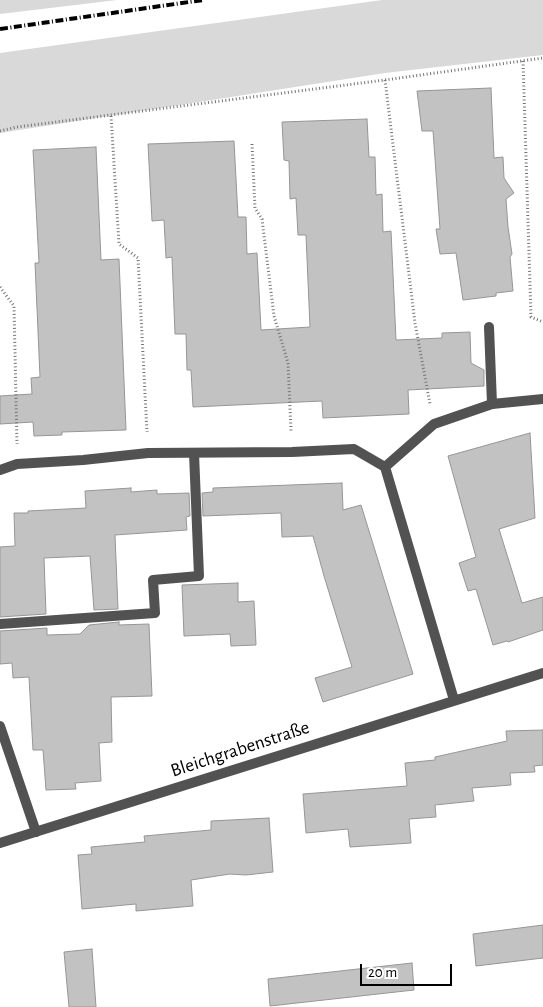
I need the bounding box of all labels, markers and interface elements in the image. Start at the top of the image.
street label: Bleichgrabenstraße [168,716,312,782]
scale bar [363,954,456,986]
text: 20 m [368,965,397,980]

